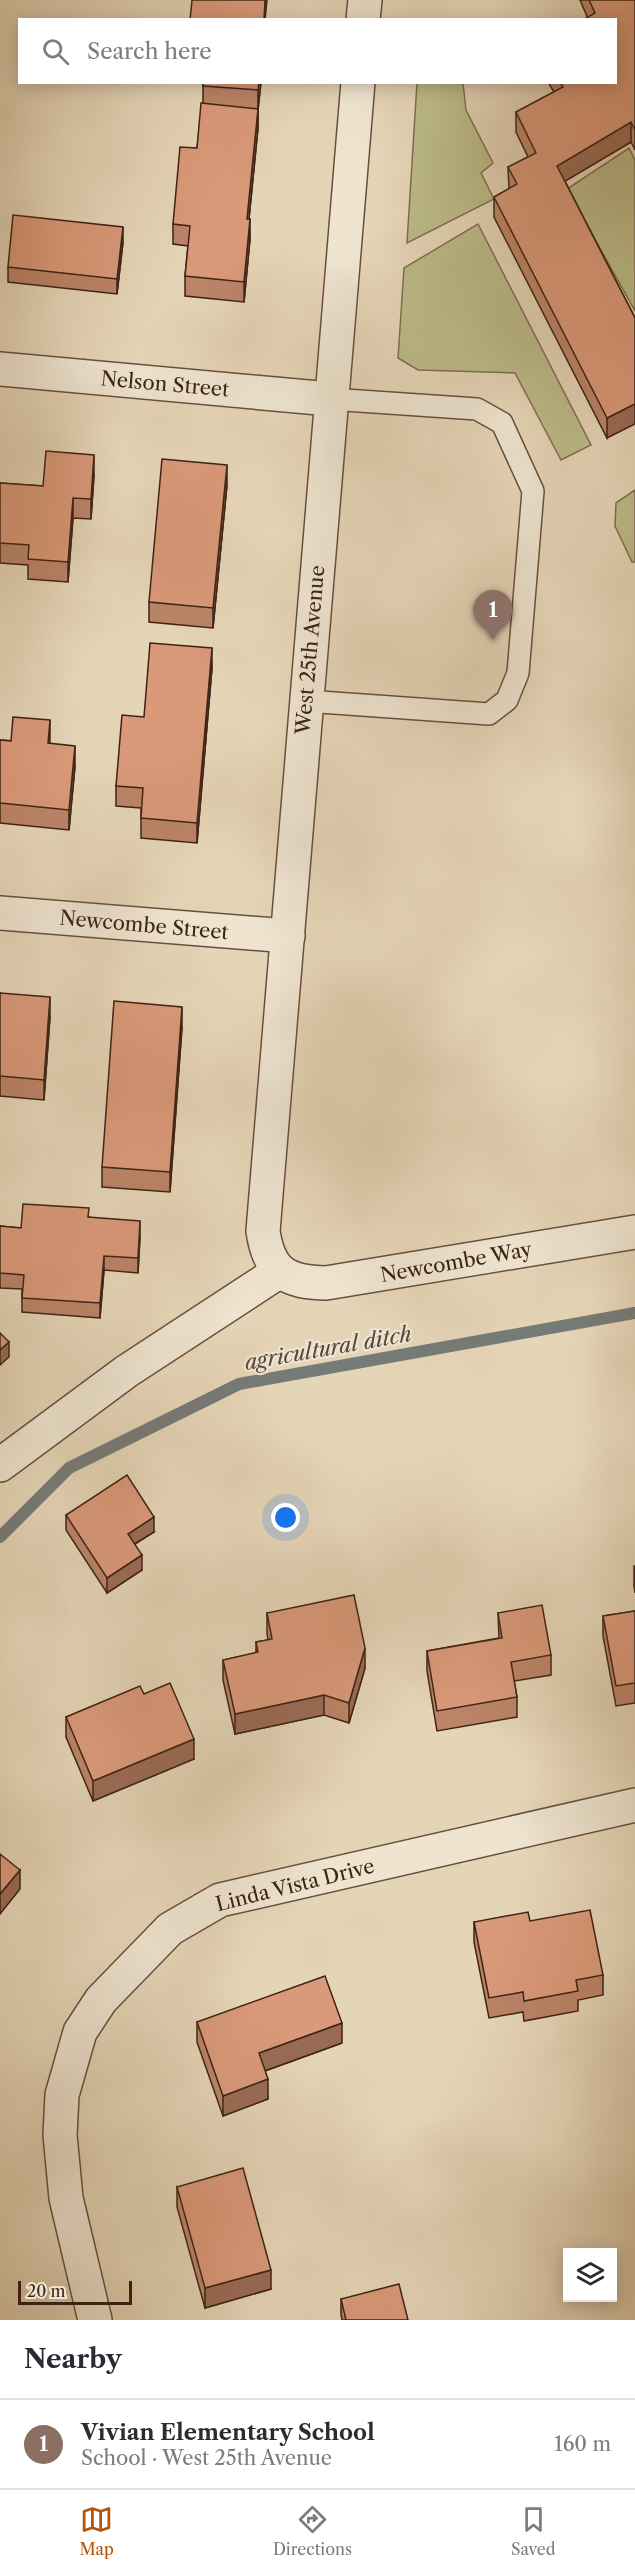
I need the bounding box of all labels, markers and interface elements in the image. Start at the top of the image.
search box [18,18,617,84]
icon: search [39,35,72,68]
text: Search here [87,38,212,65]
street label: Nelson Street [100,366,230,402]
street label: West 25th Avenue [291,564,329,737]
pin: 1 [474,590,512,640]
street label: Newcombe Street [58,906,230,944]
street label: Newcombe Way [378,1237,534,1287]
water label: agricultural ditch [243,1321,414,1375]
your location [271,1503,300,1532]
street label: Linda Vista Drive [213,1854,377,1916]
map controls [563,2248,617,2302]
button: layers [563,2248,617,2302]
scale bar [18,2278,132,2306]
text: 20 m [27,2281,66,2301]
text: Nearby [24,2343,122,2375]
text: Vivian Elementary School [81,2419,375,2446]
text: 1 [39,2432,48,2456]
text: 160 m [554,2432,611,2456]
text: School · West 25th Avenue [81,2446,332,2470]
tab: Map [80,2503,114,2559]
tab: Directions [273,2503,352,2559]
tab: Saved [511,2503,555,2559]

